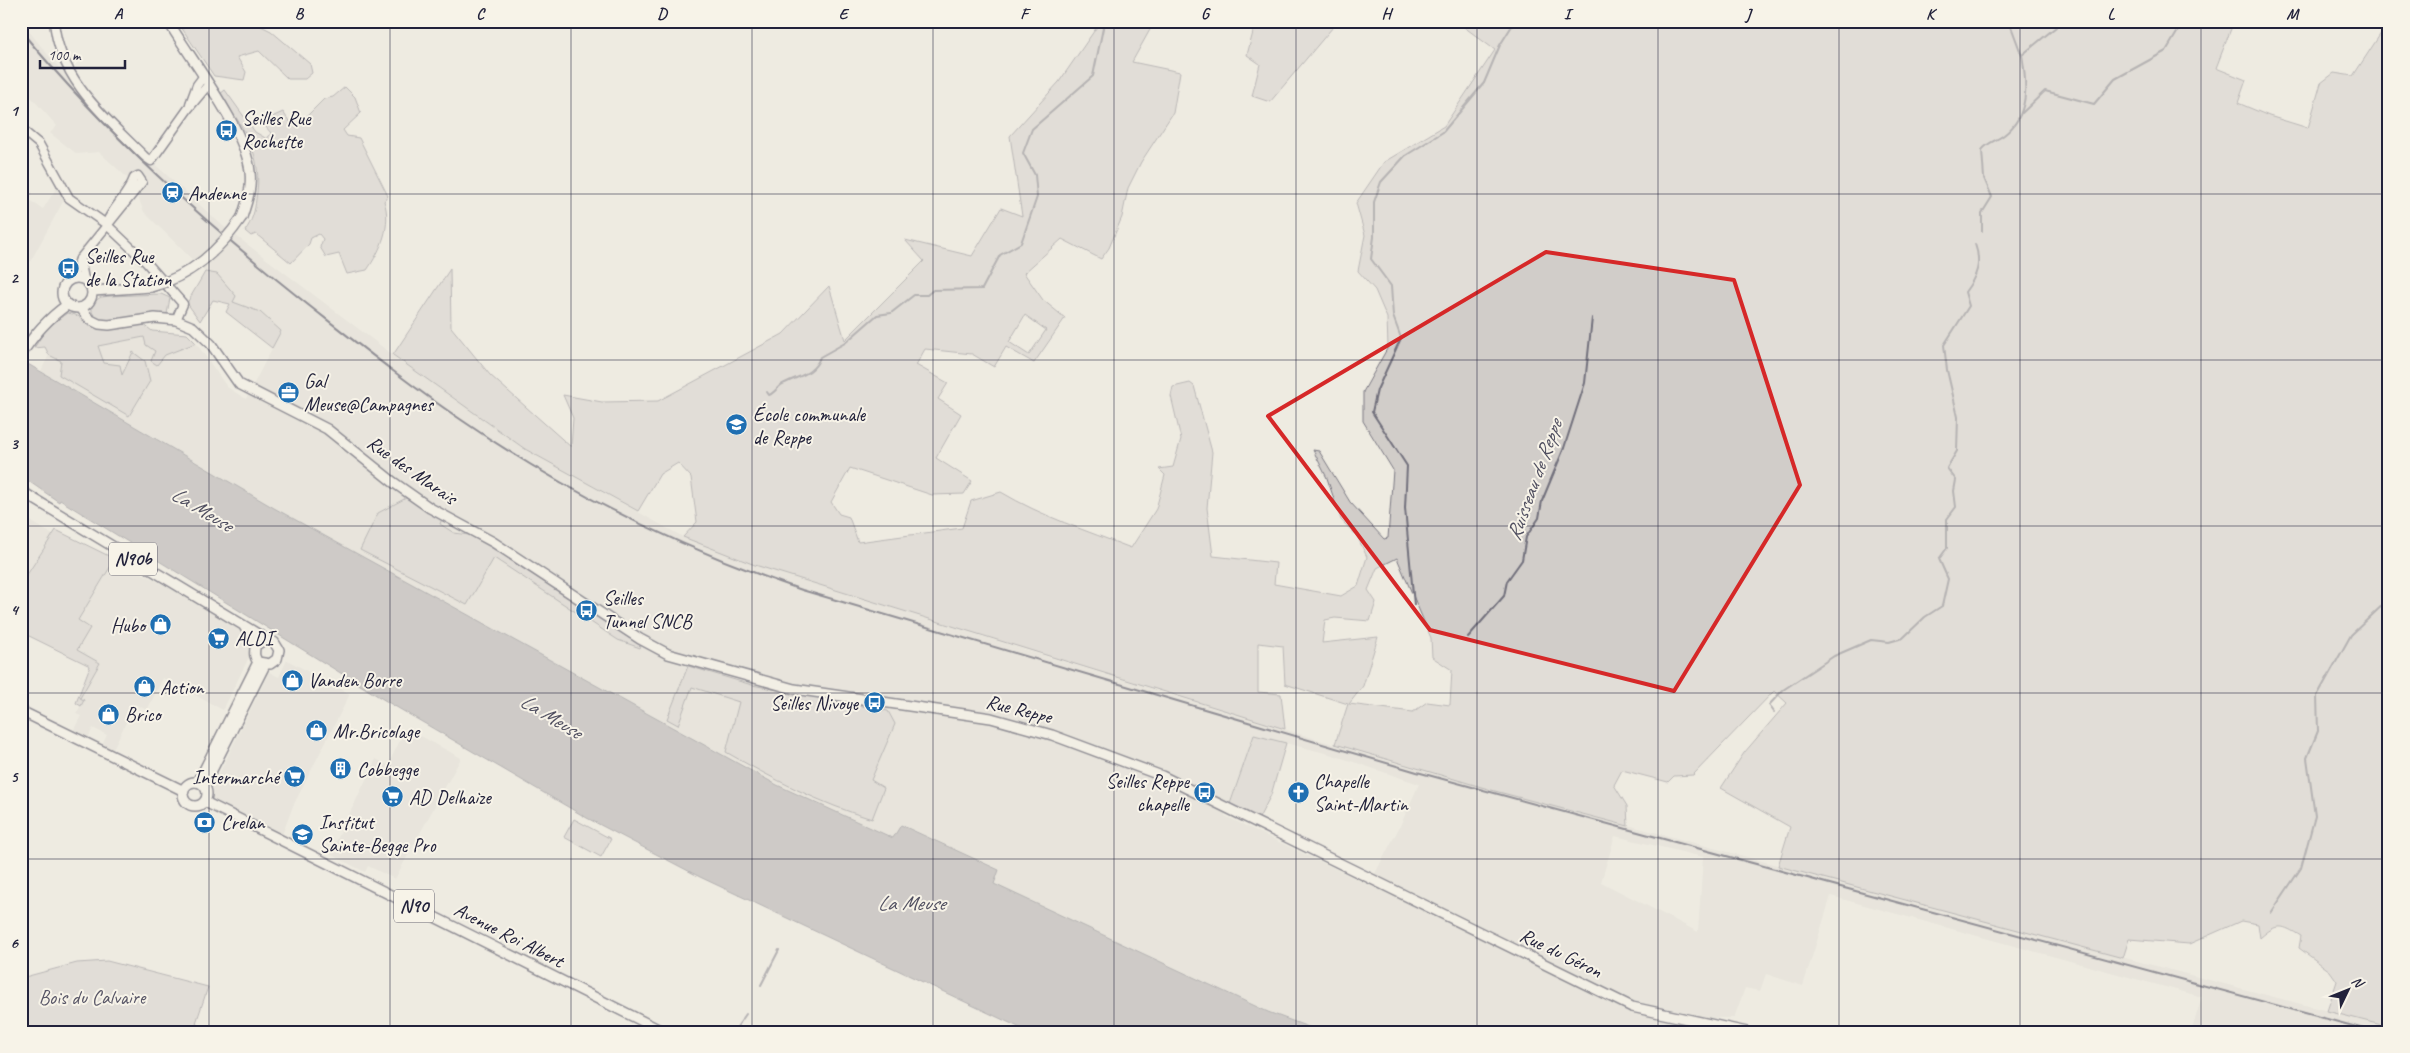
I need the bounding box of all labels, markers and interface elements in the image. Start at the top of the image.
text: A [114,4,124,24]
text: B [295,4,305,24]
text: C [476,4,486,24]
text: D [657,4,668,24]
text: E [839,4,850,24]
text: F [1020,4,1031,24]
text: G [1201,4,1211,24]
text: H [1381,4,1393,24]
text: I [1564,4,1574,24]
text: J [1744,4,1753,24]
text: K [1926,4,1938,24]
text: L [2108,4,2116,24]
text: M [2286,4,2300,24]
scale bar [40,38,125,70]
text: 100 m [48,46,82,65]
text: 1 [10,101,19,121]
place label: Seilles Rue Rochette [242,106,312,154]
bus stop icon: Seilles Rue Rochette [214,118,238,142]
station icon: Andenne [160,181,184,205]
place label: Andenne [188,181,247,206]
place label: Seilles Rue de la Station [85,244,172,292]
bus stop icon: Seilles Rue de la Station [57,256,81,280]
text: 2 [10,268,19,288]
place label: Gal Meuse@Campagnes [304,369,435,417]
office icon: Gal Meuse@Campagnes [276,380,300,404]
place label: École communale de Reppe [753,402,867,450]
school or university icon: École communale de Reppe [725,413,749,437]
water label: Ruisseau de Reppe [1500,413,1569,544]
street label: Rue des Marais [362,430,463,511]
text: 3 [10,434,19,454]
water label: La Meuse [167,481,240,539]
road number: N90b [109,542,157,576]
place label: Seilles Tunnel SNCB [603,586,693,634]
bus stop icon: Seilles Tunnel SNCB [575,598,599,622]
text: 4 [10,600,19,620]
place label: Hubo [111,613,147,638]
shop icon: Hubo [149,613,173,637]
supermarket icon: ALDI [207,626,231,650]
place label: ALDI [235,626,277,651]
shop icon: Vanden Borre [280,668,304,692]
place label: Vanden Borre [308,668,403,693]
shop icon: Action [132,675,156,699]
place label: Action [160,675,205,700]
water label: La Meuse [516,688,589,746]
street label: Rue Reppe [983,689,1056,730]
place label: Seilles Nivoye [770,691,859,716]
bus stop icon: Seilles Nivoye [862,691,886,715]
shop icon: Brico [97,702,121,726]
place label: Brico [125,702,162,727]
shop icon: Mr.Bricolage [305,719,329,743]
place label: Mr.Bricolage [333,719,421,744]
building icon: Cobbegge [329,757,353,781]
place label: Cobbegge [357,757,420,782]
place label: Intermarché [192,765,282,790]
supermarket icon: Intermarché [283,765,307,789]
text: 5 [11,767,20,787]
place label: Seilles Reppe chapelle [1106,769,1190,817]
place label: Chapelle Saint-Martin [1314,769,1409,817]
bus stop icon: Seilles Reppe chapelle [1193,781,1217,805]
church icon: Chapelle Saint-Martin [1286,781,1310,805]
supermarket icon: AD Delhaize [381,785,405,809]
place label: AD Delhaize [409,785,492,810]
bank icon: Crelan [193,810,217,834]
place label: Crelan [221,810,266,835]
place label: Institut Sainte-Begge Pro [319,810,437,858]
school or university icon: Institut Sainte-Begge Pro [291,822,315,846]
road number: N90 [394,889,434,922]
water label: La Meuse [878,890,948,916]
street label: Avenue Roi Albert [450,897,570,974]
street label: Rue du Géron [1516,922,1607,984]
text: 6 [10,933,19,953]
north arrow [2322,966,2372,1016]
text: N [2348,973,2368,992]
park label: Bois du Calvaire [39,985,147,1010]

